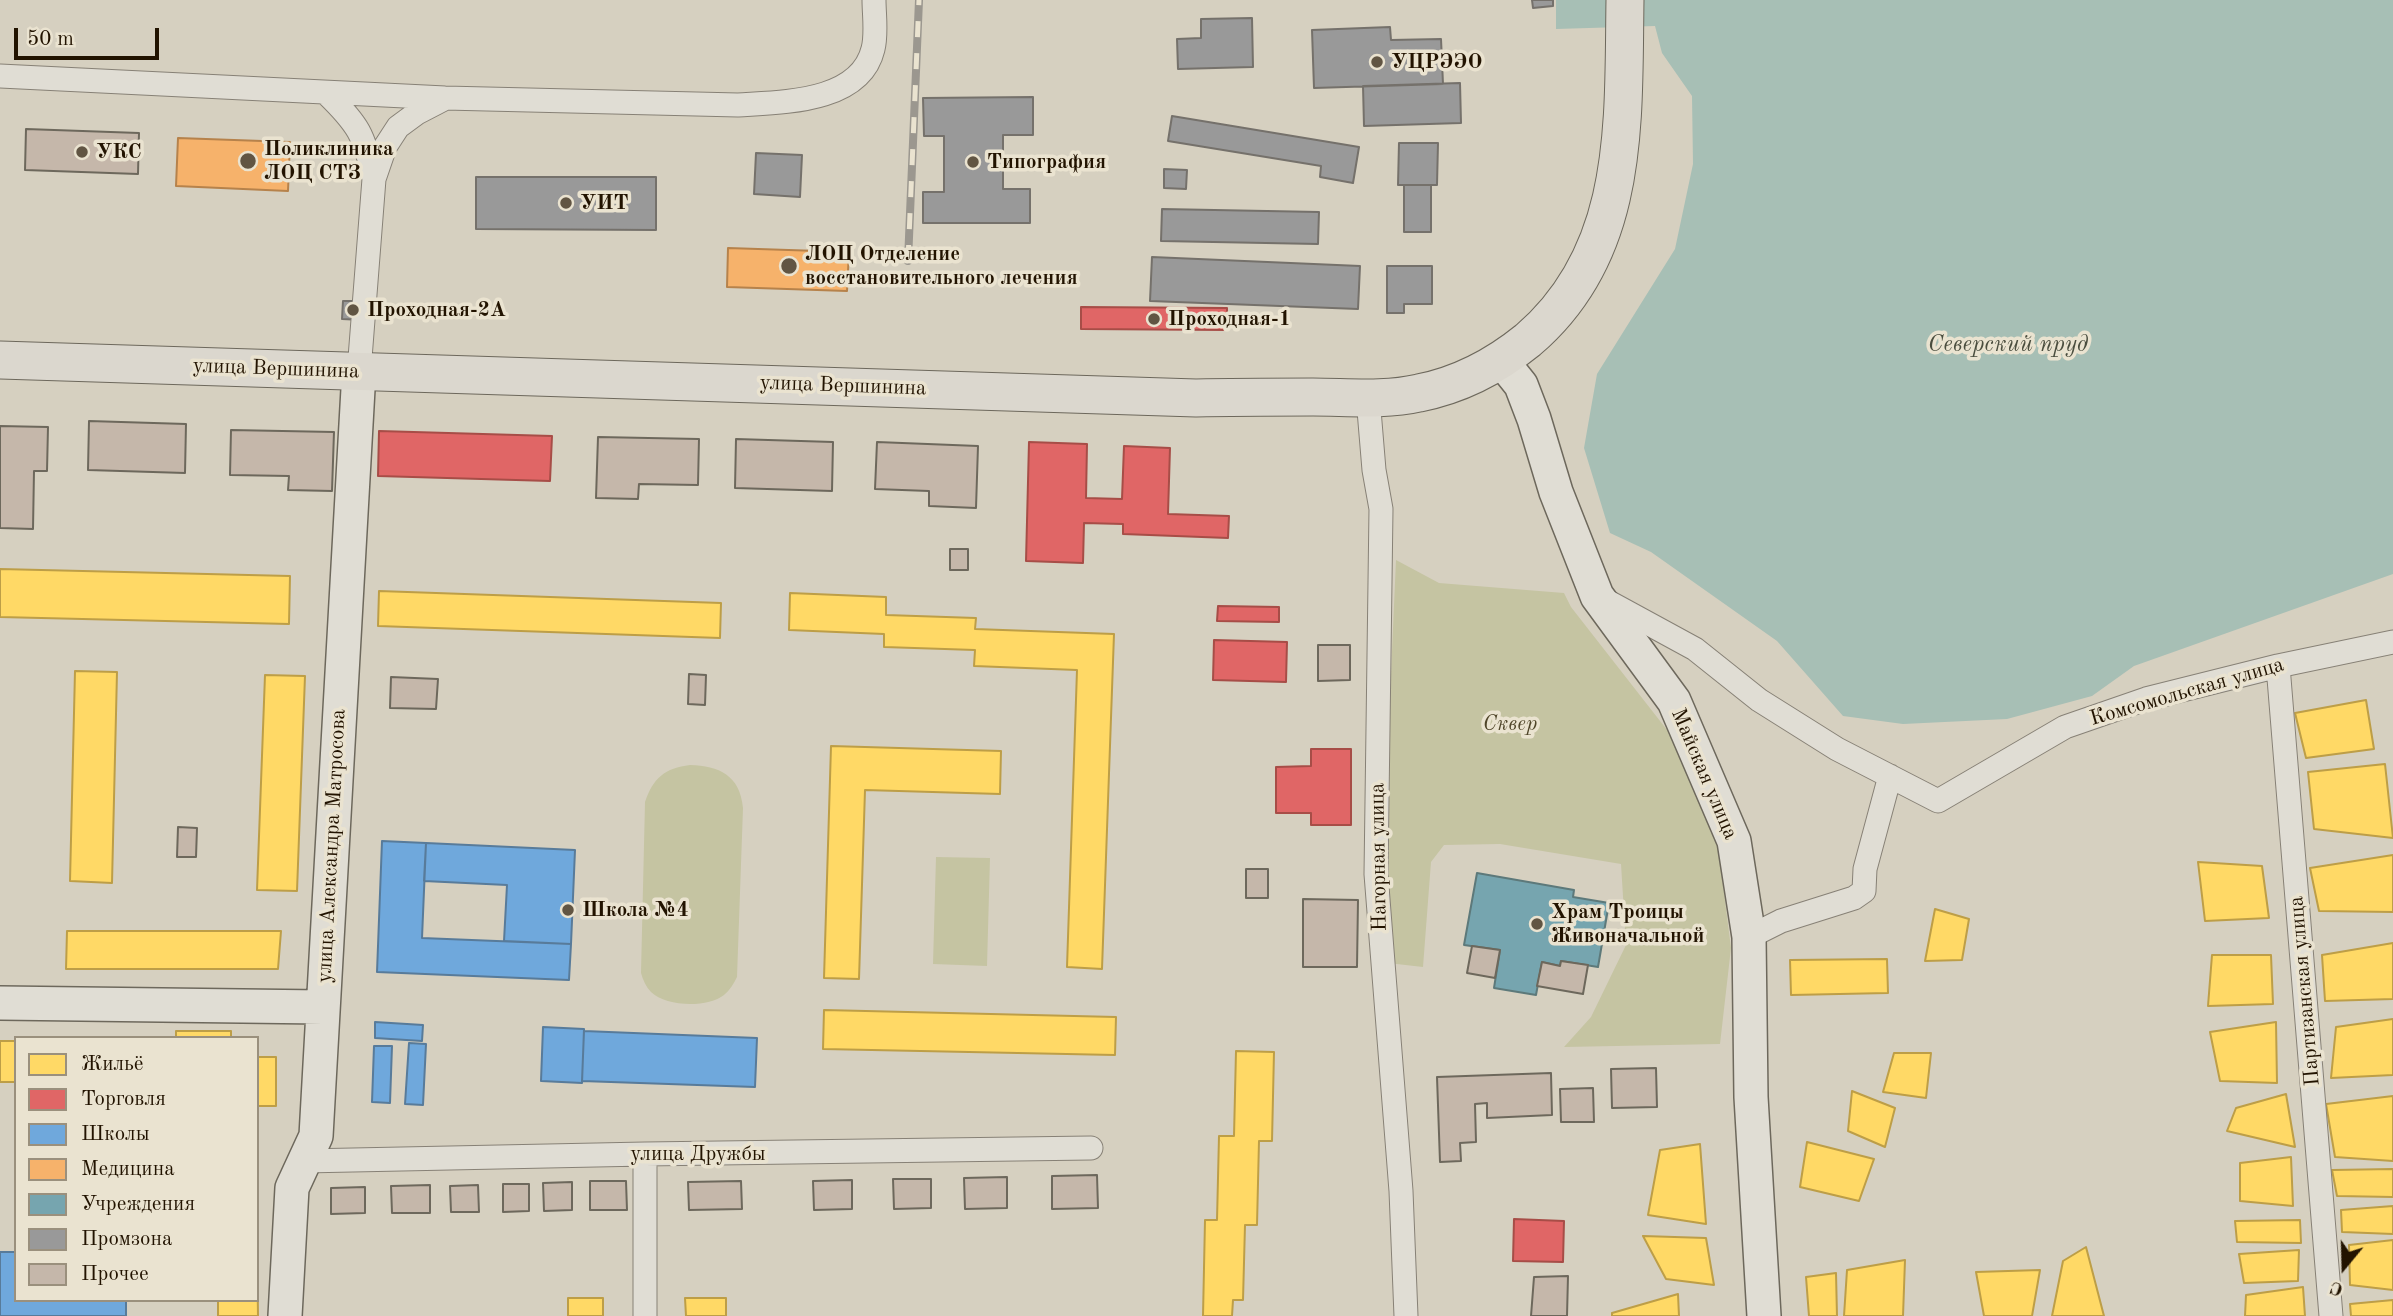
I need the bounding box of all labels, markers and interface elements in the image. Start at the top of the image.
scale bar [18,14,163,58]
text: 50 m [27,29,74,50]
place label: УЦРЭЭО [1391,49,1482,75]
marker: УЦРЭЭО [1369,54,1385,70]
place label: Поликлиника ЛОЦ СТЗ [264,136,394,186]
place label: УКС [96,139,142,165]
marker: УКС [74,144,90,160]
place label: Типография [987,149,1106,175]
marker: Поликлиника ЛОЦ СТЗ [238,151,258,171]
marker: Типография [965,154,981,170]
place label: УИТ [580,190,629,216]
marker: УИТ [558,195,574,211]
place label: ЛОЦ Отделение восстановительного лечения [805,241,1078,291]
marker: ЛОЦ Отделение восстановительного лечения [779,256,799,276]
place label: Проходная-2А [367,297,506,323]
marker: Проходная-2А [345,302,361,318]
place label: Проходная-1 [1168,306,1291,332]
marker: Проходная-1 [1146,311,1162,327]
water label: Северский пруд [1928,331,2088,359]
street label: улица Вершинина [192,354,360,384]
street label: улица Вершинина [759,371,927,401]
street label: Комсомольская улица [2087,652,2287,732]
street label: Майская улица [1665,705,1743,843]
street label: улица Александра Матросова [312,708,352,984]
park label: Сквер [1483,711,1537,737]
street label: Нагорная улица [1365,782,1393,932]
street label: Партизанская улица [2284,895,2326,1087]
place label: Школа №4 [582,897,689,923]
place label: Храм Троицы Живоначальной [1551,899,1705,949]
marker: Школа №4 [560,902,576,918]
marker: Храм Троицы Живоначальной [1529,916,1545,932]
legend [14,1036,259,1302]
text: Жильё [81,1054,144,1075]
text: Торговля [81,1089,166,1110]
text: Школы [81,1124,150,1145]
street label: улица Дружбы [630,1141,766,1167]
text: Медицина [81,1159,175,1180]
text: Учреждения [81,1194,195,1215]
text: Промзона [81,1229,172,1250]
north arrow [2309,1232,2379,1302]
text: Прочее [81,1264,149,1285]
text: С [2328,1276,2346,1298]

